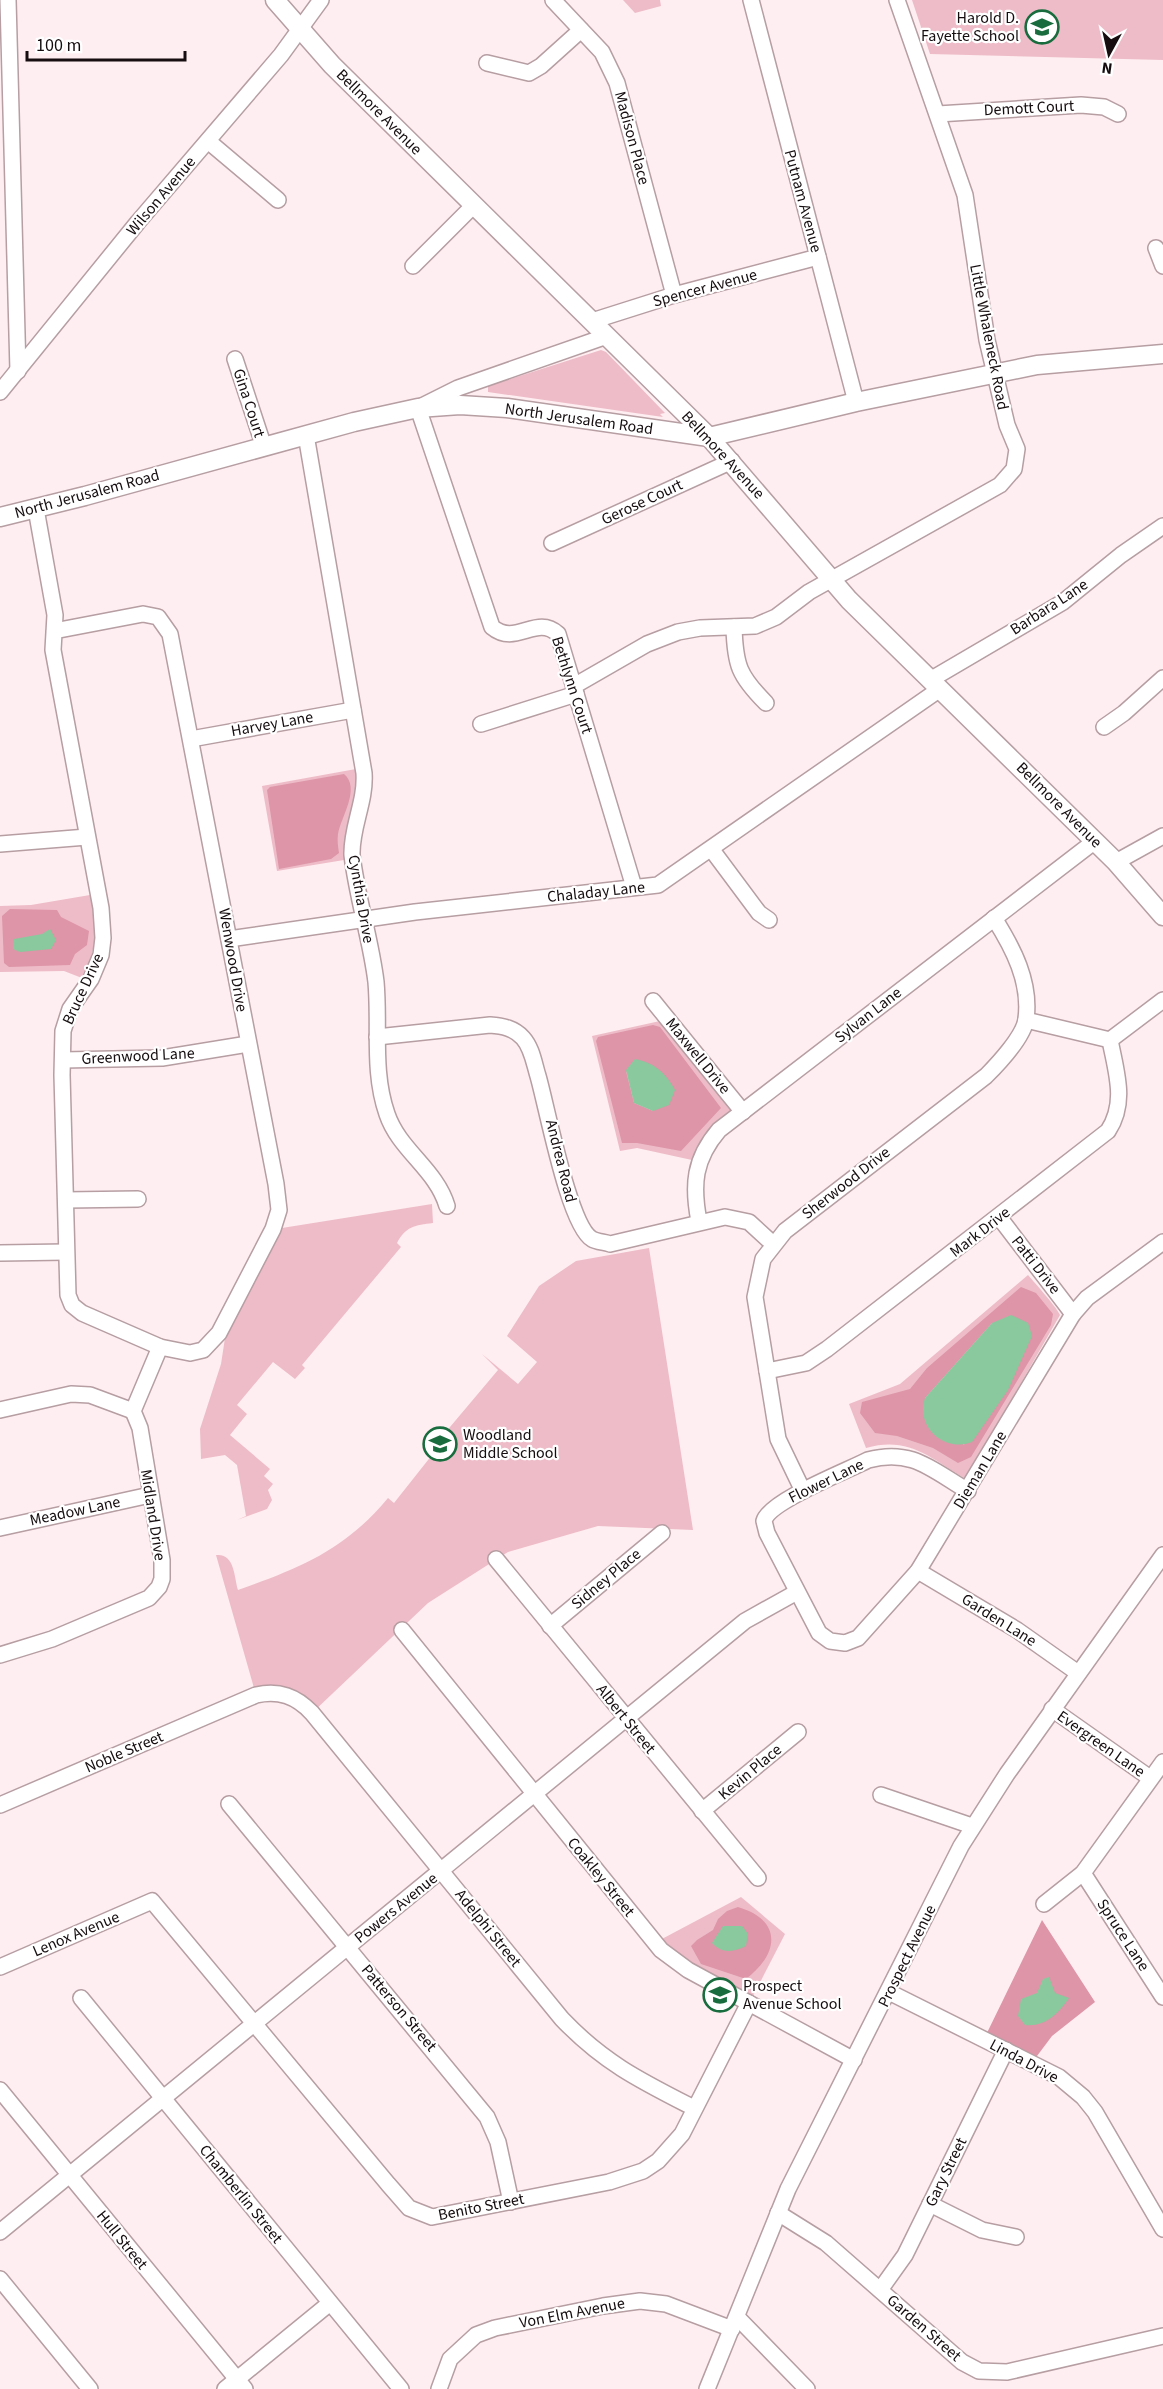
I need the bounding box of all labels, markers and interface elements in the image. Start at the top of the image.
place label: Harold D. Fayette School [921,7,1019,47]
school or university icon: Harold D. Fayette School [1024,9,1060,45]
scale bar [27,24,184,62]
north arrow [1079,24,1139,84]
text: 100 m [36,33,81,58]
text: N [1100,56,1114,79]
street label: Bellmore Avenue [331,64,427,160]
street label: Madison Place [609,89,655,187]
street label: Demott Court [983,95,1075,121]
street label: Putnam Avenue [779,147,827,255]
street label: Wilson Avenue [121,152,201,240]
street label: Little Whaleneck Road [964,262,1014,412]
street label: Spencer Avenue [650,264,760,312]
street label: Gina Court [228,366,271,441]
street label: North Jerusalem Road [504,398,654,440]
street label: Bellmore Avenue [676,406,770,504]
street label: North Jerusalem Road [12,464,162,524]
street label: Gerose Court [598,473,687,530]
street label: Barbara Lane [1006,574,1092,640]
street label: Bethlynn Court [546,634,598,737]
street label: Harvey Lane [229,706,315,742]
street label: Bellmore Avenue [1011,757,1107,853]
street label: Cynthia Drive [342,853,380,945]
street label: Chaladay Lane [546,876,646,908]
street label: Wenwood Drive [213,906,253,1014]
street label: Bruce Drive [57,950,109,1028]
street label: Sylvan Lane [830,982,906,1048]
street label: Maxwell Drive [660,1013,736,1099]
street label: Greenwood Lane [81,1042,195,1070]
street label: Andrea Road [540,1117,582,1205]
street label: Sherwood Drive [797,1141,895,1224]
street label: Mark Drive [945,1201,1015,1263]
street label: Patti Drive [1006,1231,1066,1299]
place label: Woodland Middle School [463,1424,558,1464]
school or university icon: Woodland Middle School [422,1426,458,1462]
street label: Dieman Lane [948,1427,1012,1513]
street label: Flower Lane [785,1453,867,1509]
street label: Midland Drive [135,1468,171,1562]
street label: Meadow Lane [28,1491,122,1531]
street label: Sidney Place [566,1543,646,1615]
street label: Garden Lane [957,1588,1041,1652]
street label: Albert Street [591,1680,661,1759]
street label: Evergreen Lane [1053,1705,1149,1783]
street label: Noble Street [81,1725,167,1778]
street label: Kevin Place [714,1739,786,1805]
street label: Coakley Street [562,1833,640,1922]
street label: Powers Avenue [350,1868,442,1948]
street label: Adelphi Street [450,1884,527,1972]
street label: Spruce Lane [1091,1894,1155,1976]
street label: Prospect Avenue [873,1901,941,2011]
street label: Lenox Avenue [29,1906,123,1962]
street label: Patterson Street [356,1960,442,2057]
place label: Prospect Avenue School [743,1975,841,2015]
school or university icon: Prospect Avenue School [702,1977,738,2013]
street label: Linda Drive [986,2034,1062,2088]
street label: Gary Street [920,2133,973,2210]
street label: Chamberlin Street [194,2140,288,2249]
street label: Benito Street [436,2188,526,2226]
street label: Hull Street [91,2206,153,2275]
street label: Garden Street [882,2289,966,2367]
street label: Von Elm Avenue [517,2292,627,2334]

